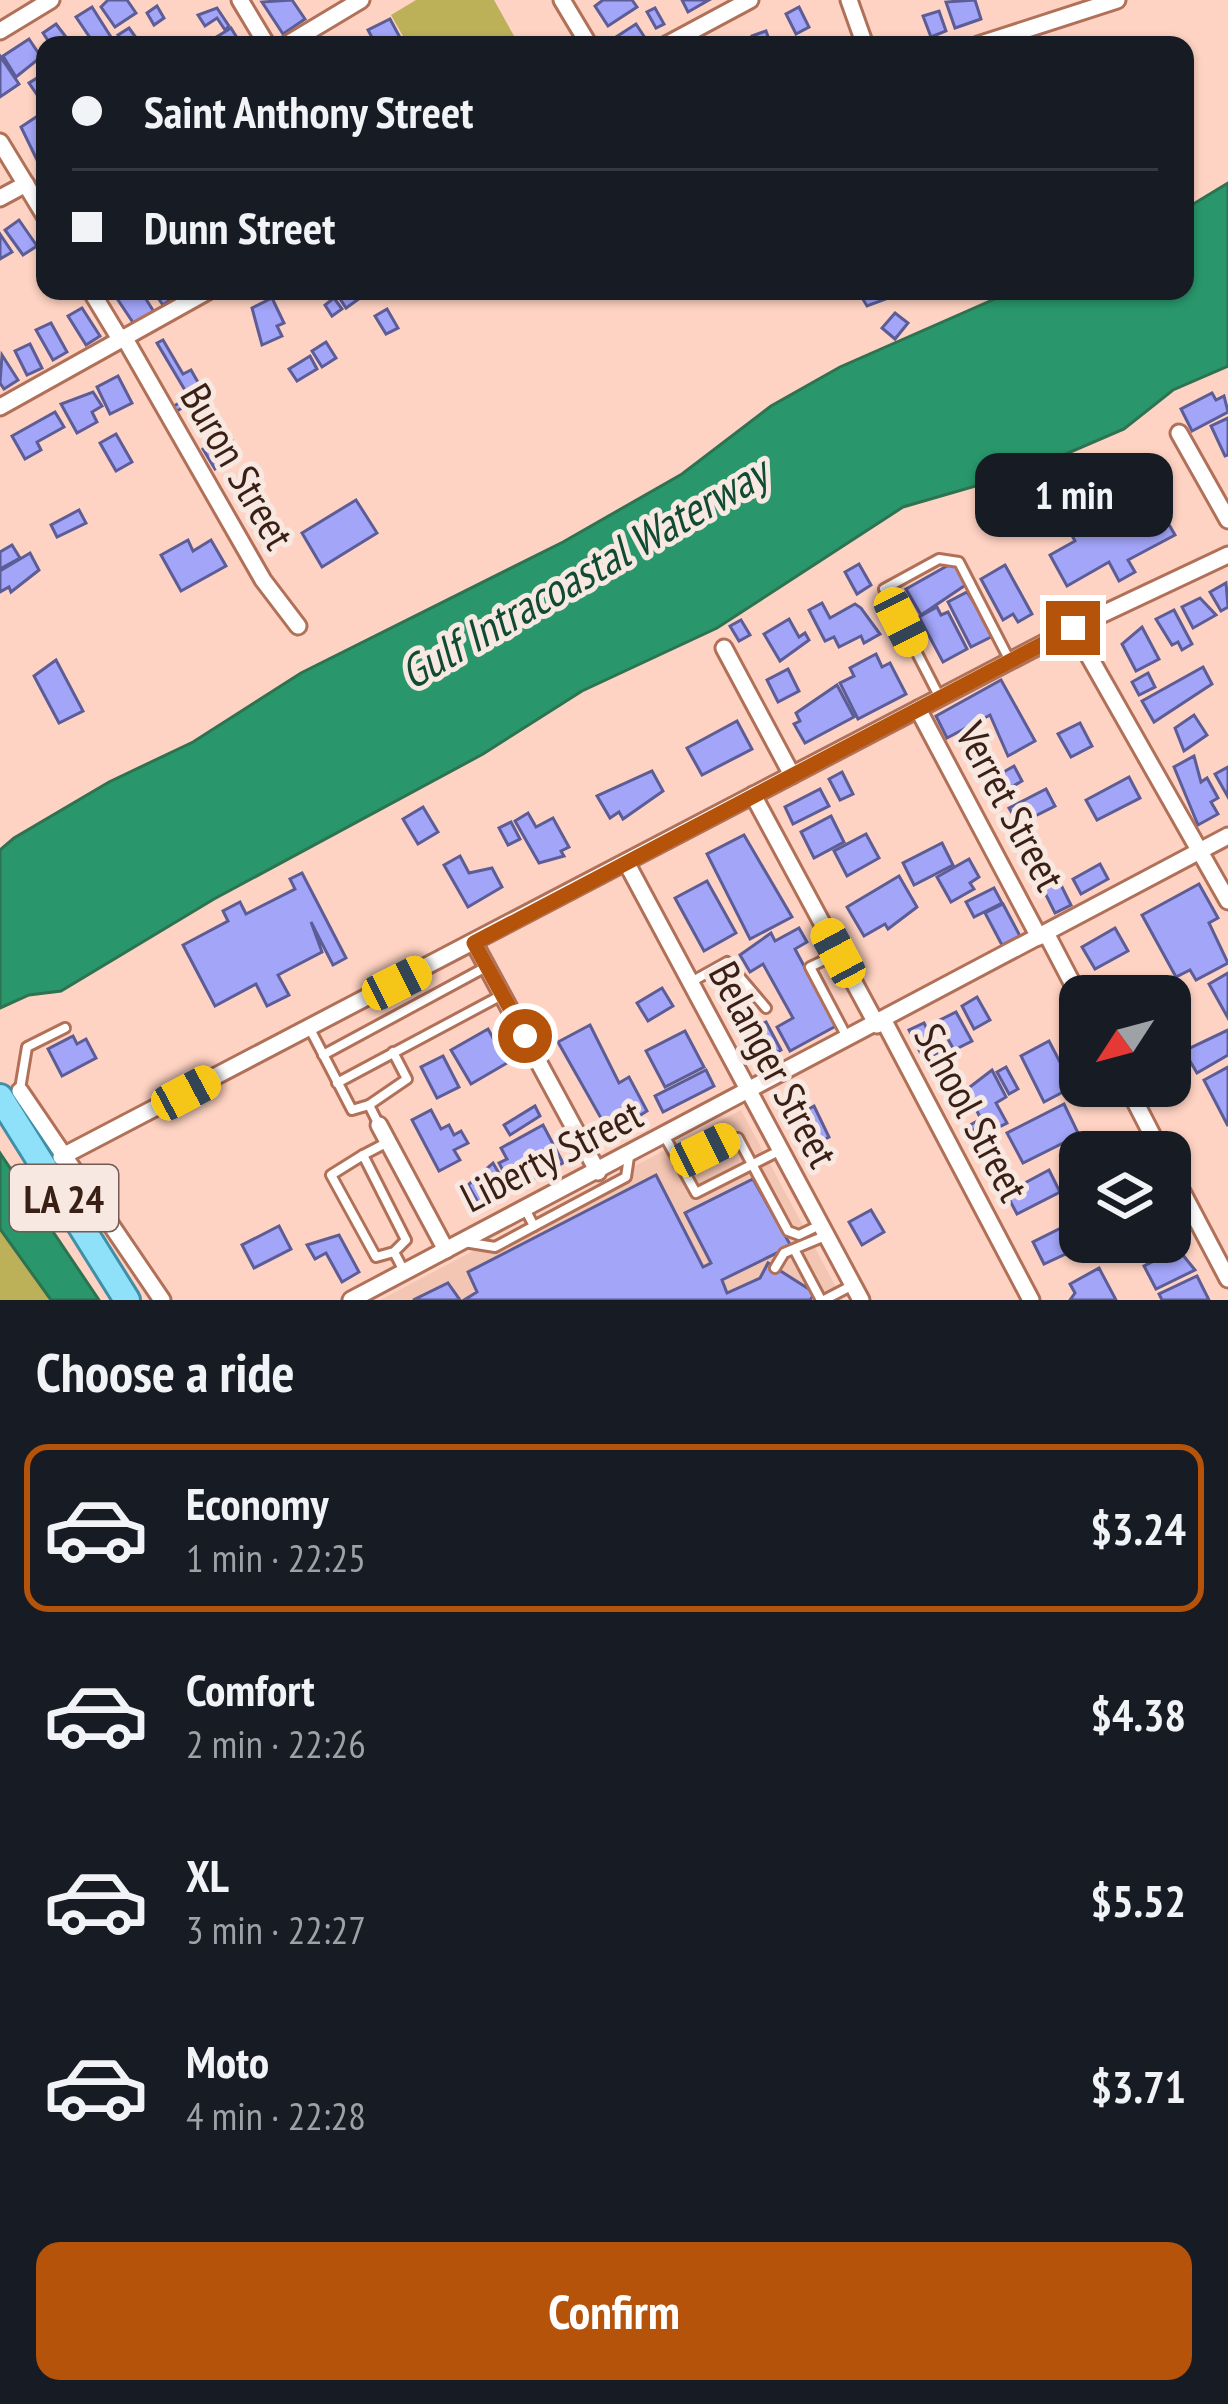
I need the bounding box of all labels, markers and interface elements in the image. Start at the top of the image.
text: Saint Anthony Street [144,82,473,140]
text: Dunn Street [144,198,335,256]
street label: Buron Street [169,373,308,559]
water label: Gulf Intracoastal Waterway [389,440,782,701]
callout: 1 min [974,454,1172,538]
text: 1 min [1035,469,1113,520]
car [869,582,933,662]
route end [1046,601,1100,655]
street label: Verret Street [943,712,1078,900]
car [805,913,871,993]
car [357,951,437,1015]
street label: Belanger Street [697,952,851,1177]
north arrow [1059,975,1191,1107]
map controls [1059,975,1191,1263]
route start [498,1009,552,1063]
street label: School Street [902,1014,1042,1211]
car [146,1060,226,1126]
street label: Liberty Street [451,1086,651,1224]
car [665,1118,745,1182]
button: layers [1059,1131,1191,1263]
road number: LA 24 [10,1165,118,1231]
text: Choose a ride [36,1337,295,1407]
icon: car [42,1474,150,1582]
text: Economy [186,1474,329,1532]
text: $3.24 [1090,1499,1186,1557]
text: 1 min · 22:25 [186,1532,366,1583]
icon: car [42,1660,150,1768]
text: Comfort [186,1660,315,1718]
text: $4.38 [1090,1685,1186,1743]
text: 2 min · 22:26 [186,1718,366,1769]
icon: car [42,1846,150,1954]
text: XL [186,1846,229,1904]
text: $5.52 [1090,1871,1186,1929]
text: 3 min · 22:27 [186,1904,366,1955]
icon: car [42,2032,150,2140]
text: Moto [186,2032,269,2090]
text: $3.71 [1090,2057,1186,2115]
text: 4 min · 22:28 [186,2090,366,2141]
button: Confirm [36,2242,1192,2380]

